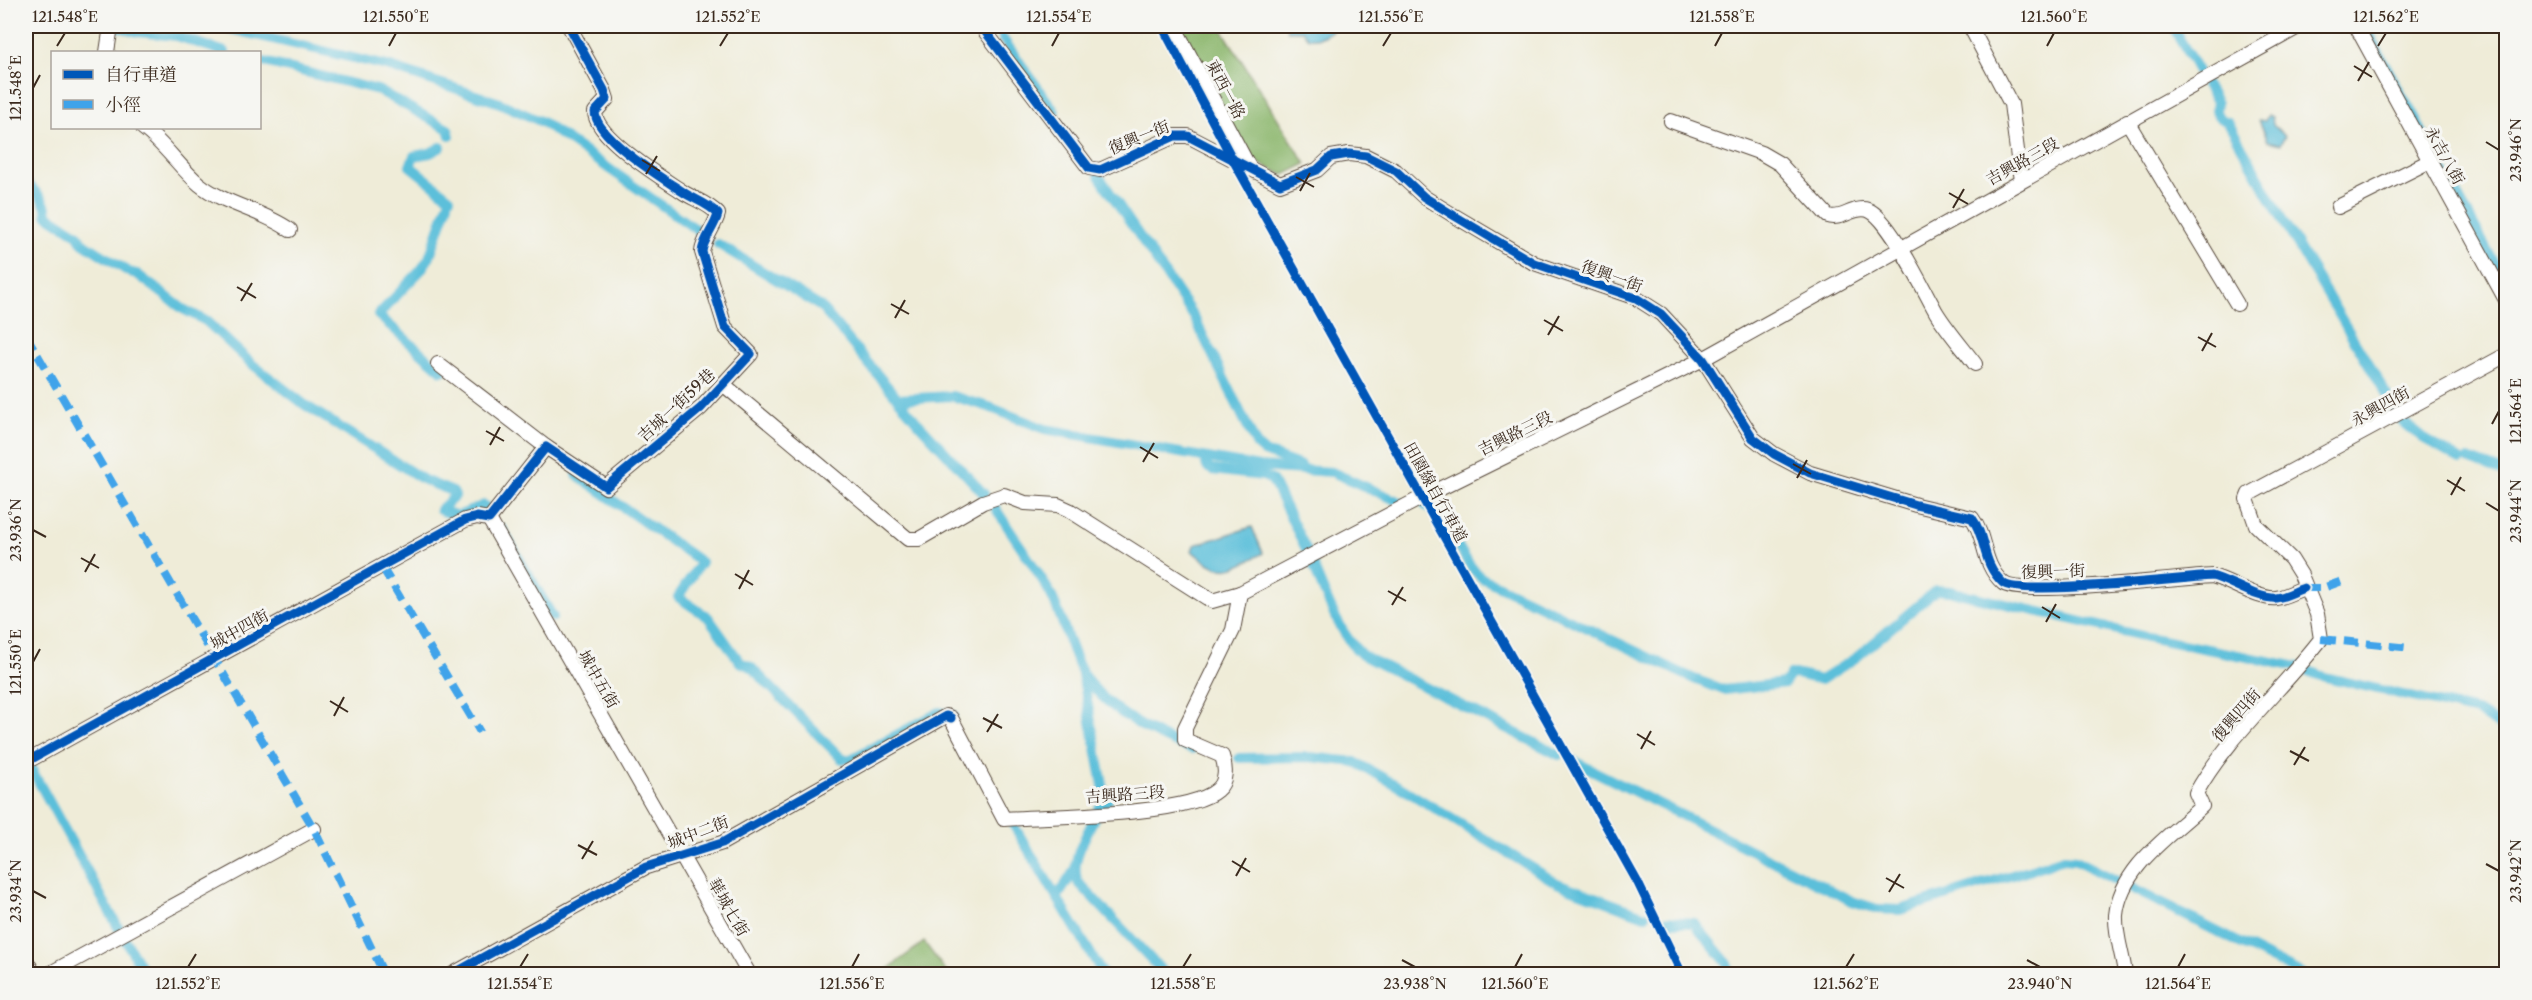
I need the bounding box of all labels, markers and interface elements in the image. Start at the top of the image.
text: 121.548°E [32,7,98,26]
text: 121.550°E [363,7,429,26]
text: 121.552°E [695,7,761,26]
text: 121.554°E [1026,7,1092,26]
text: 121.556°E [1358,7,1424,26]
text: 121.558°E [1689,7,1755,26]
text: 121.560°E [2021,7,2087,26]
text: 121.562°E [2353,7,2419,26]
legend [51,51,261,129]
text: 121.548°E [6,55,25,121]
street label: 東西一路 [1202,56,1250,122]
text: 自行車道 [105,64,177,86]
text: 小徑 [105,94,141,116]
street label: 復興一街 [1106,116,1172,158]
text: 23.946°N [2506,118,2525,182]
street label: 永吉八街 [2421,122,2469,188]
street label: 吉興路三段 [1982,133,2062,189]
street label: 復興一街 [1579,256,1645,296]
street label: 吉城一街59巷 [633,364,719,446]
text: 121.564°E [2506,378,2525,444]
street label: 永興四街 [2347,382,2413,430]
street label: 吉興路三段 [1475,406,1555,460]
street label: 田園線自行車道 [1400,438,1472,546]
text: 23.944°N [2506,479,2525,543]
text: 23.936°N [6,498,25,562]
street label: 復興一街 [2021,560,2085,582]
street label: 城中四街 [206,605,272,653]
text: 121.550°E [6,629,25,695]
street label: 城中五街 [574,646,624,712]
street label: 復興四街 [2207,684,2265,746]
street label: 吉興路三段 [1084,781,1166,807]
street label: 城中二街 [665,811,731,853]
text: 23.942°N [2506,839,2525,903]
text: 23.934°N [6,859,25,923]
street label: 華城七街 [704,874,754,940]
text: 121.552°E [155,974,221,993]
text: 121.554°E [487,974,553,993]
text: 121.556°E [819,974,885,993]
text: 121.558°E [1150,974,1216,993]
text: 23.938°N [1383,974,1447,993]
text: 121.560°E [1482,974,1548,993]
text: 121.562°E [1813,974,1879,993]
text: 23.940°N [2008,974,2072,993]
text: 121.564°E [2145,974,2211,993]

